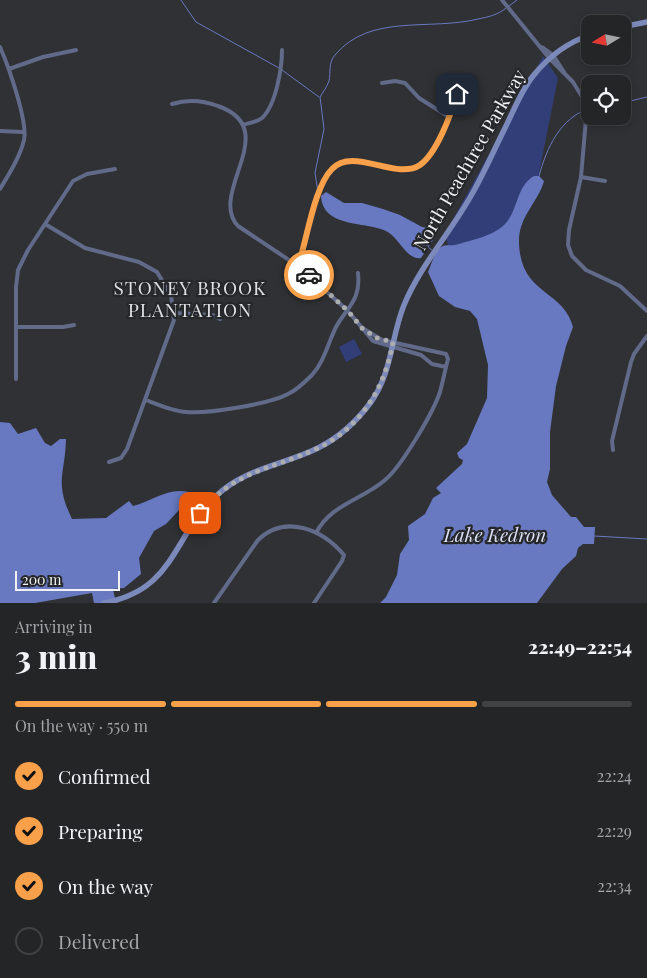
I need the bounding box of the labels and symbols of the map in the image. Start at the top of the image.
north arrow [581,15,631,65]
street label: North Peachtree Parkway [408,65,531,254]
pin [436,73,478,115]
courier [284,250,334,300]
district label: STONEY BROOK PLANTATION [114,274,266,322]
pin [179,492,221,534]
water label: Lake Kedron [443,521,546,547]
scale bar [15,568,120,591]

